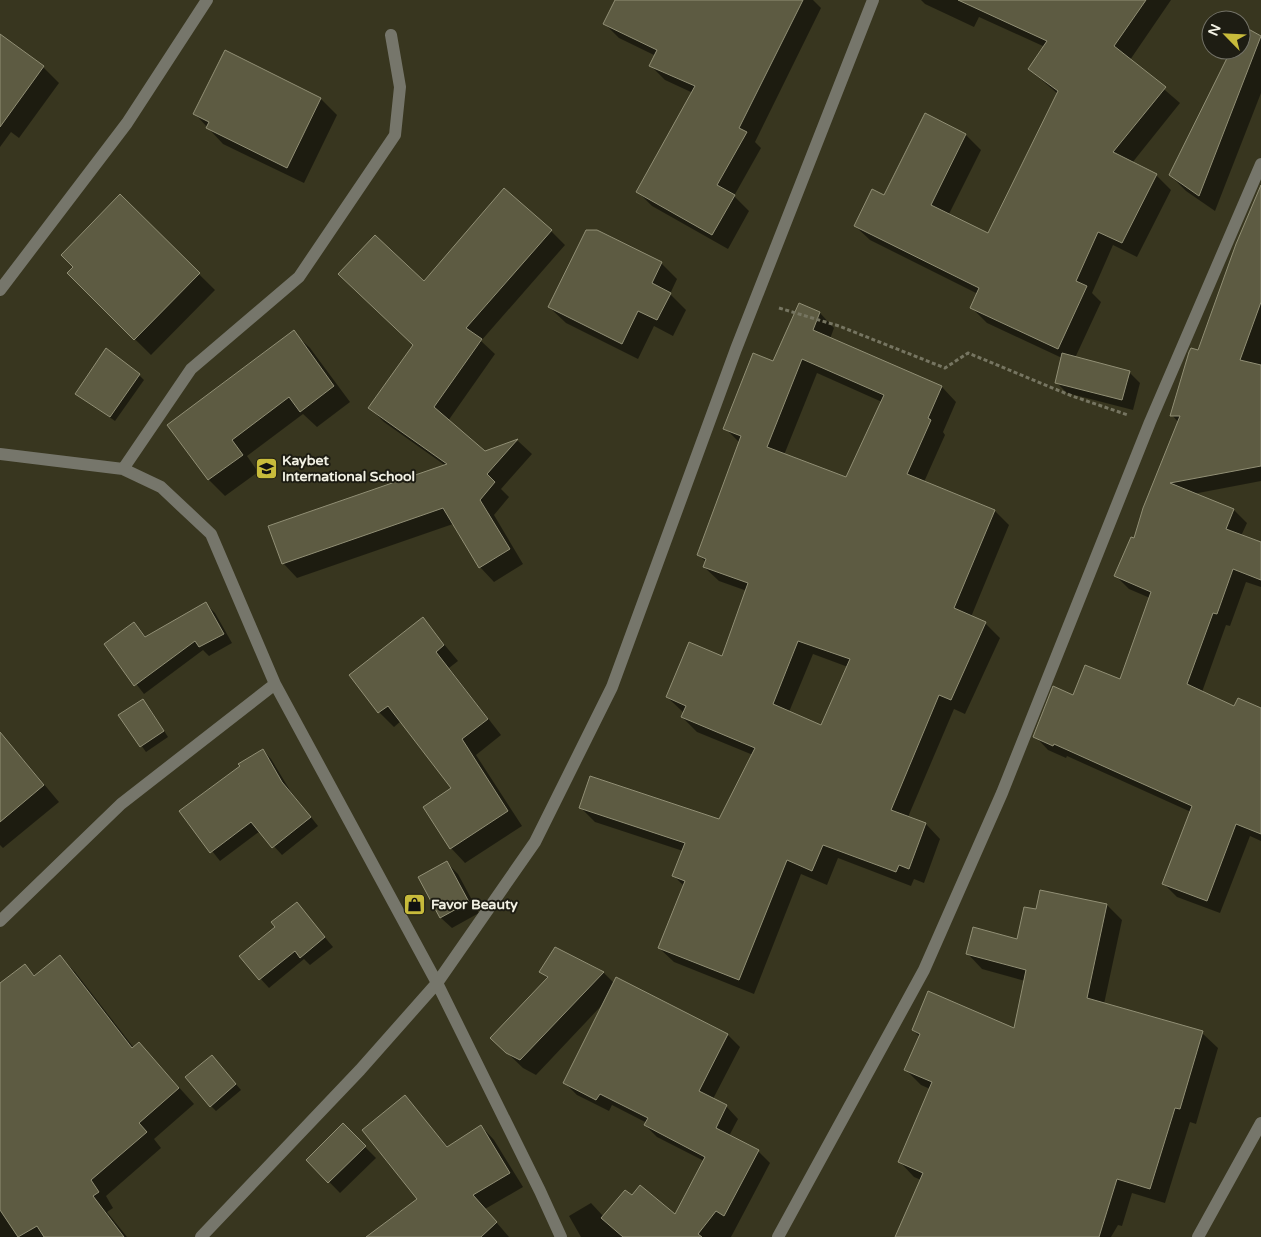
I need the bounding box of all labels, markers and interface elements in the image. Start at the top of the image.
north arrow [1201,10,1251,60]
text: N [1205,21,1225,39]
place label: Kaybet International School [282,452,415,485]
school or university icon: Kaybet International School [254,456,278,480]
shop icon: Favor Beauty [403,892,427,916]
place label: Favor Beauty [431,896,518,913]

